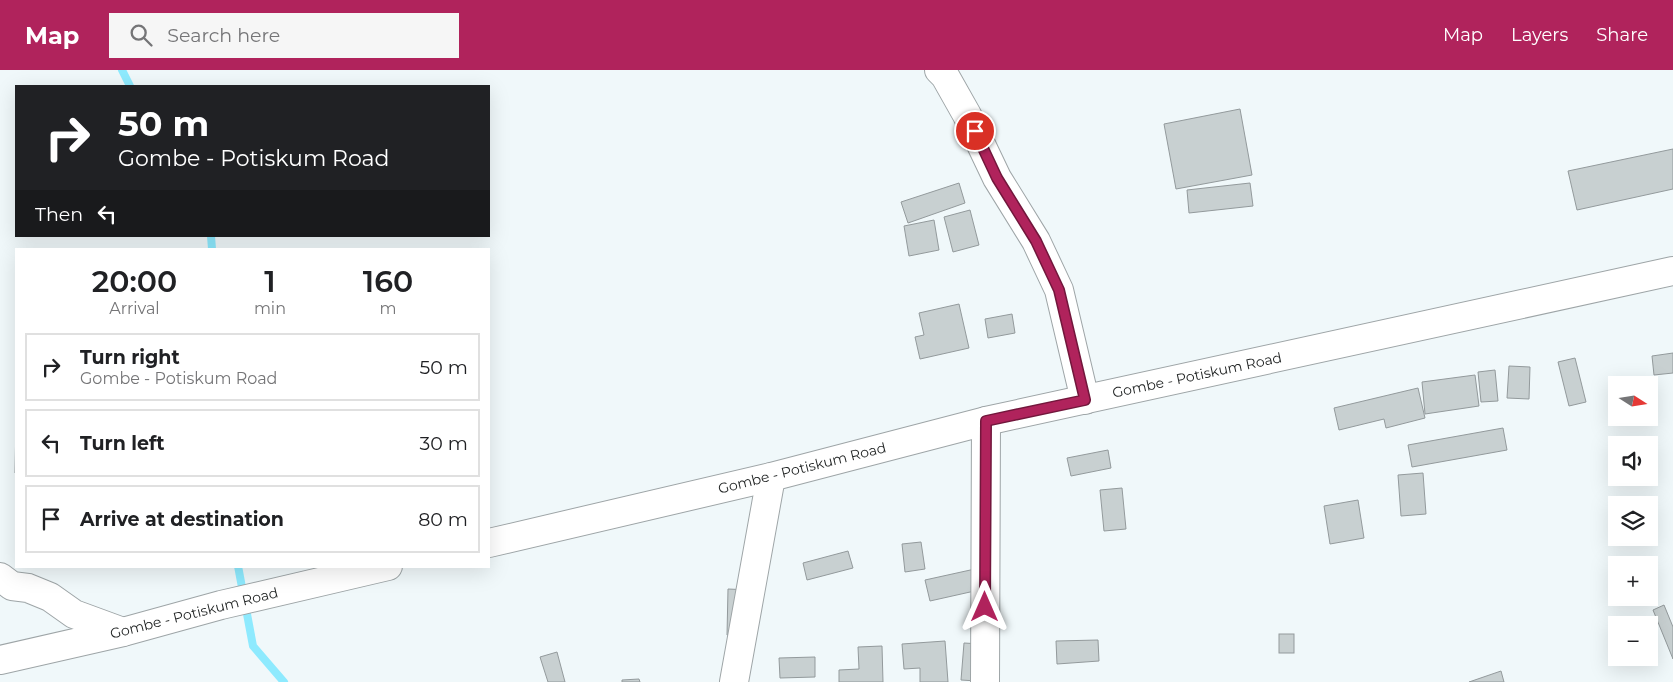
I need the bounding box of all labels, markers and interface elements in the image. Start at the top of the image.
search box [109,13,459,58]
text: Map [25,21,79,50]
icon: search [127,21,155,49]
text: Search here [167,24,280,47]
text: Map [1443,24,1483,46]
text: Layers [1511,24,1568,46]
text: Share [1596,24,1648,46]
text: 50 m [118,102,209,145]
icon: right [35,105,100,170]
pin [954,110,996,152]
icon: arrive [961,117,989,145]
text: Gombe - Potiskum Road [118,145,390,172]
icon: left [93,200,121,228]
text: Then [35,203,83,226]
text: 20:00 [92,263,177,300]
text: 1 [264,263,276,300]
text: 160 [363,263,413,300]
text: Arrival [109,299,160,318]
text: min [254,299,286,318]
text: m [379,299,396,318]
text: Turn right [80,346,180,369]
street label: Gombe - Potiskum Road [1111,348,1283,402]
icon: right [37,353,65,381]
text: 50 m [420,356,468,379]
text: Gombe - Potiskum Road [80,369,277,388]
north arrow [1608,376,1658,426]
map controls [1608,376,1658,666]
icon: left [37,429,65,457]
text: Turn left [80,432,165,455]
text: 30 m [420,432,468,455]
button: sound [1608,436,1658,486]
street label: Gombe - Potiskum Road [716,438,888,498]
button: layers [1608,496,1658,546]
icon: arrive [37,505,65,533]
text: Arrive at destination [80,508,284,531]
text: 80 m [418,508,468,531]
button: + [1608,556,1658,606]
position arrow [958,580,1010,632]
street label: Gombe - Potiskum Road [108,583,280,643]
button: − [1608,616,1658,666]

